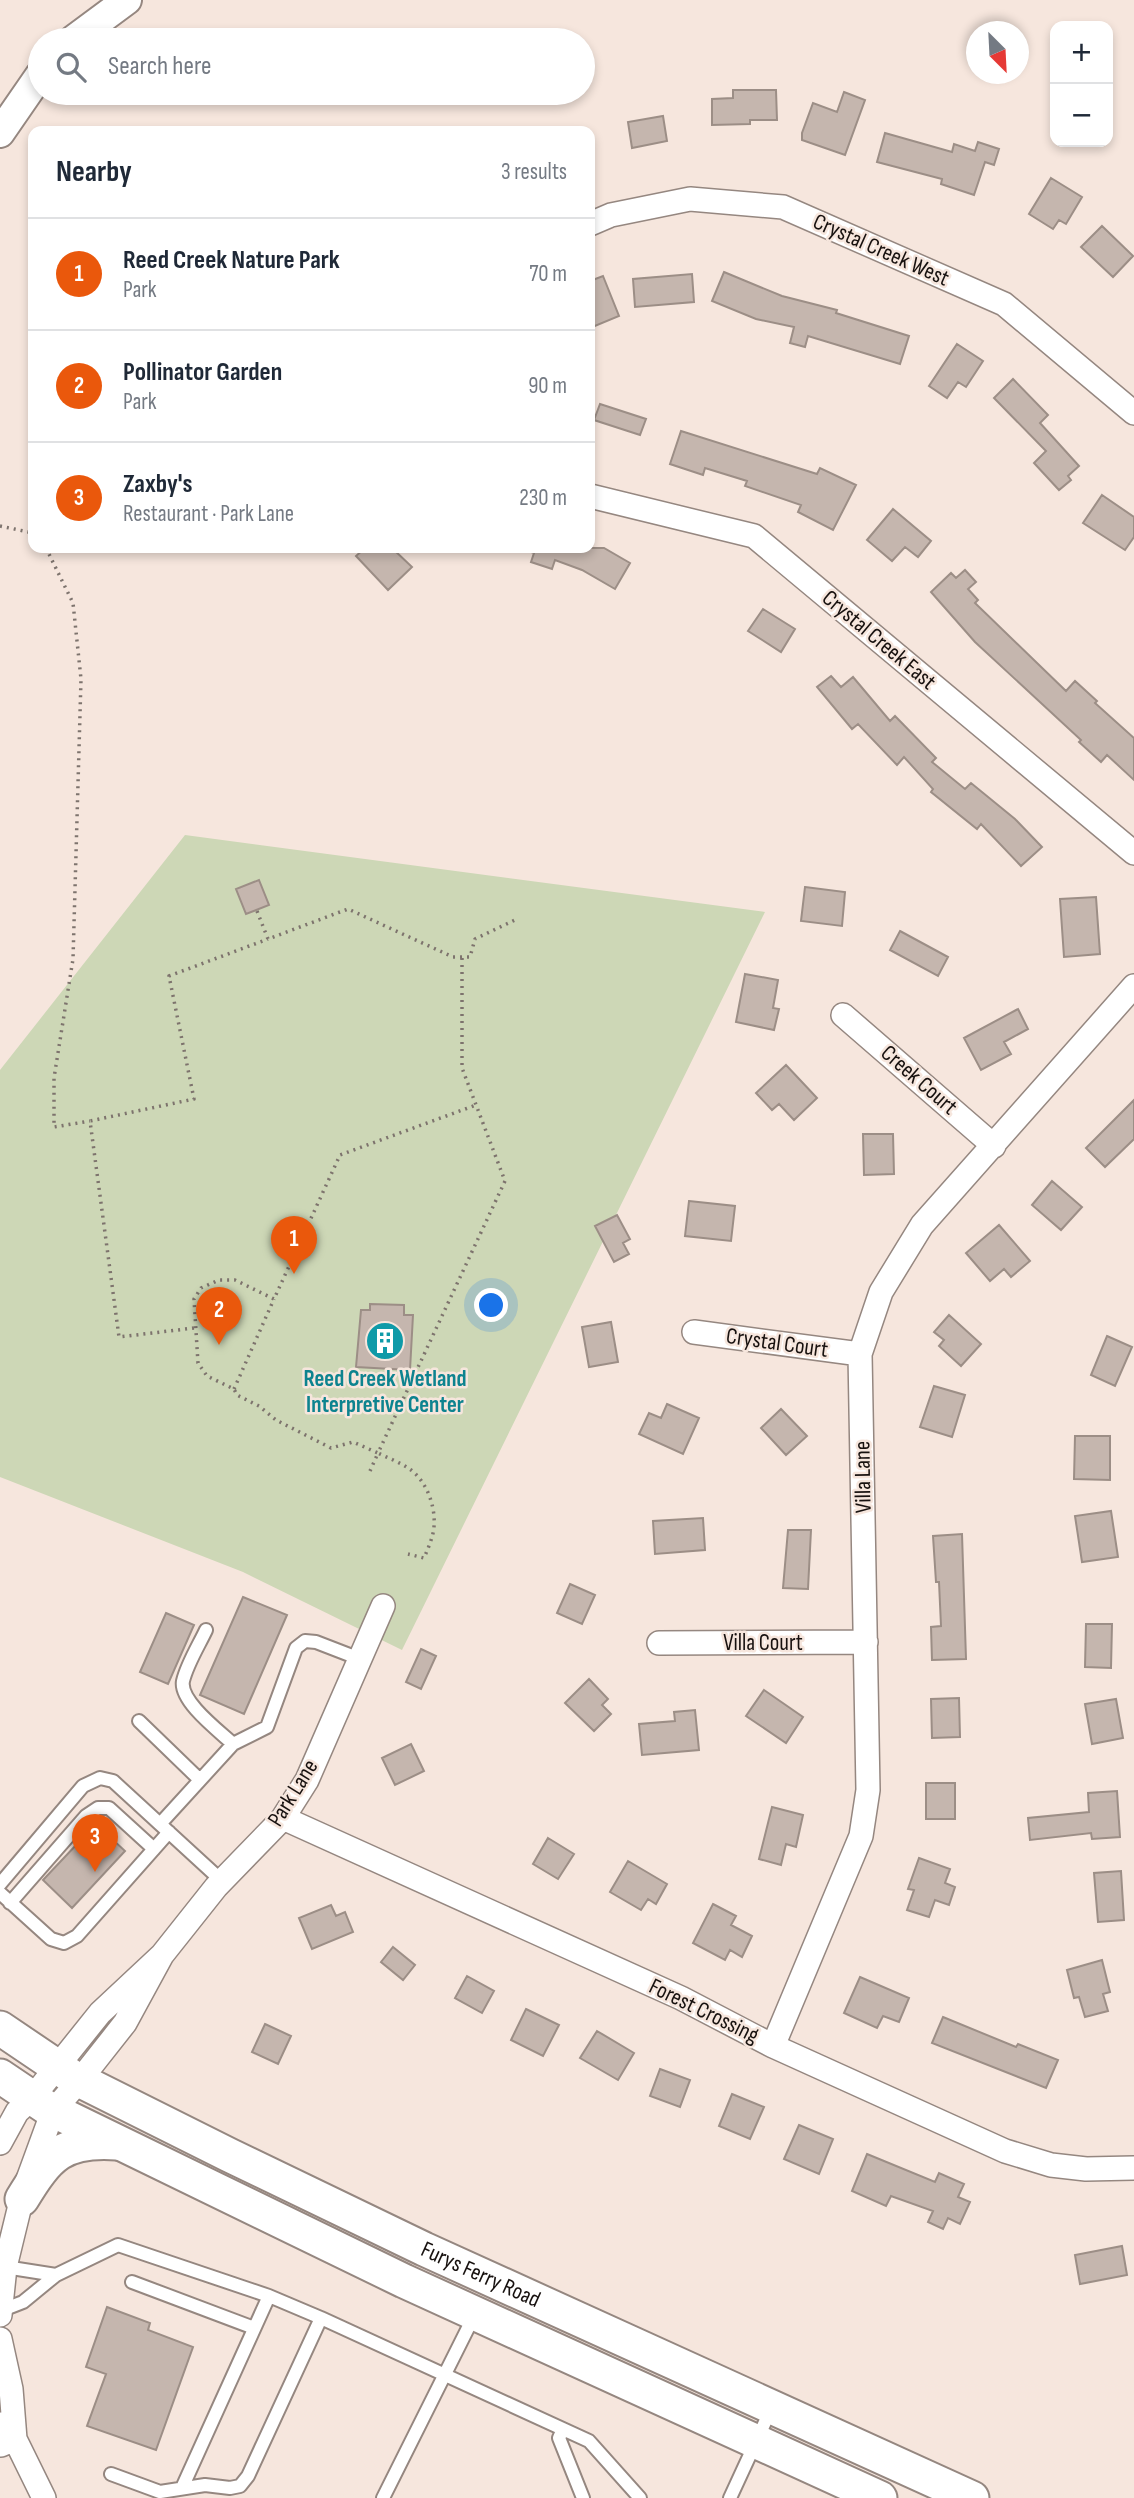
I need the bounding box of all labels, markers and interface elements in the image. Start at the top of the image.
north arrow [966,21,1029,84]
map controls [1050,21,1113,147]
button: + [1050,21,1113,84]
search box [28,28,595,105]
icon: search [52,48,90,86]
text: Search here [108,51,211,82]
button: − [1050,84,1113,147]
text: Nearby [56,154,132,190]
text: 3 results [501,158,567,186]
street label: Crystal Creek West [809,208,953,292]
text: Reed Creek Nature Park [123,245,340,276]
text: 1 [74,260,84,288]
text: 70 m [529,260,567,288]
text: Park [123,276,157,304]
text: Pollinator Garden [123,357,282,388]
text: 2 [74,372,84,400]
text: 90 m [528,372,567,400]
text: Park [123,388,157,416]
text: Zaxby's [123,469,192,500]
text: 3 [74,484,84,512]
text: 230 m [519,484,567,512]
text: Restaurant · Park Lane [123,500,294,528]
street label: Crystal Creek East [816,584,942,696]
street label: Creek Court [875,1039,963,1121]
pin: 1 [271,1216,317,1274]
pin: 2 [196,1287,242,1345]
your location [474,1288,508,1322]
building icon: Reed Creek Wetland Interpretive Center [364,1320,406,1362]
street label: Crystal Court [724,1322,830,1364]
place label: Reed Creek Wetland Interpretive Center [303,1365,467,1419]
street label: Villa Lane [848,1441,878,1513]
street label: Villa Court [723,1629,803,1657]
street label: Park Lane [262,1754,324,1832]
pin: 3 [72,1814,118,1872]
street label: Forest Crossing [644,1972,764,2050]
street label: Furys Ferry Road [417,2236,545,2314]

